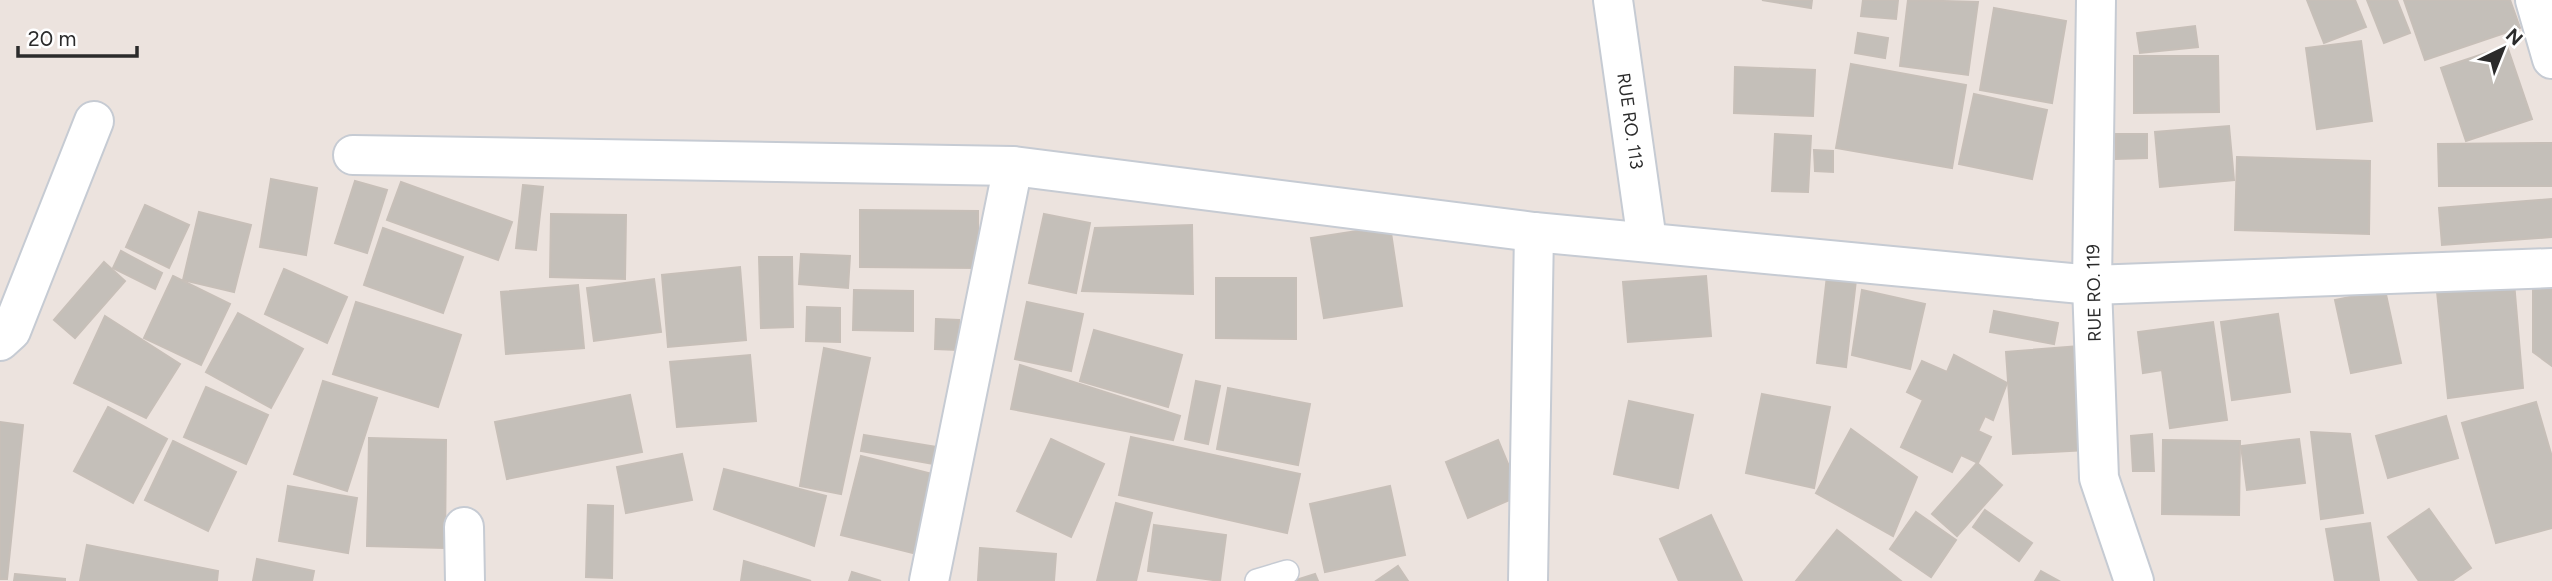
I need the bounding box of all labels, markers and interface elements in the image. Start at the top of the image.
scale bar [18,14,136,58]
north arrow [2468,14,2538,84]
text: N [2501,24,2527,50]
text: 20 m [28,26,76,51]
street label: RUE RO. 113 [1612,71,1648,171]
street label: RUE RO. 119 [2082,244,2106,342]

